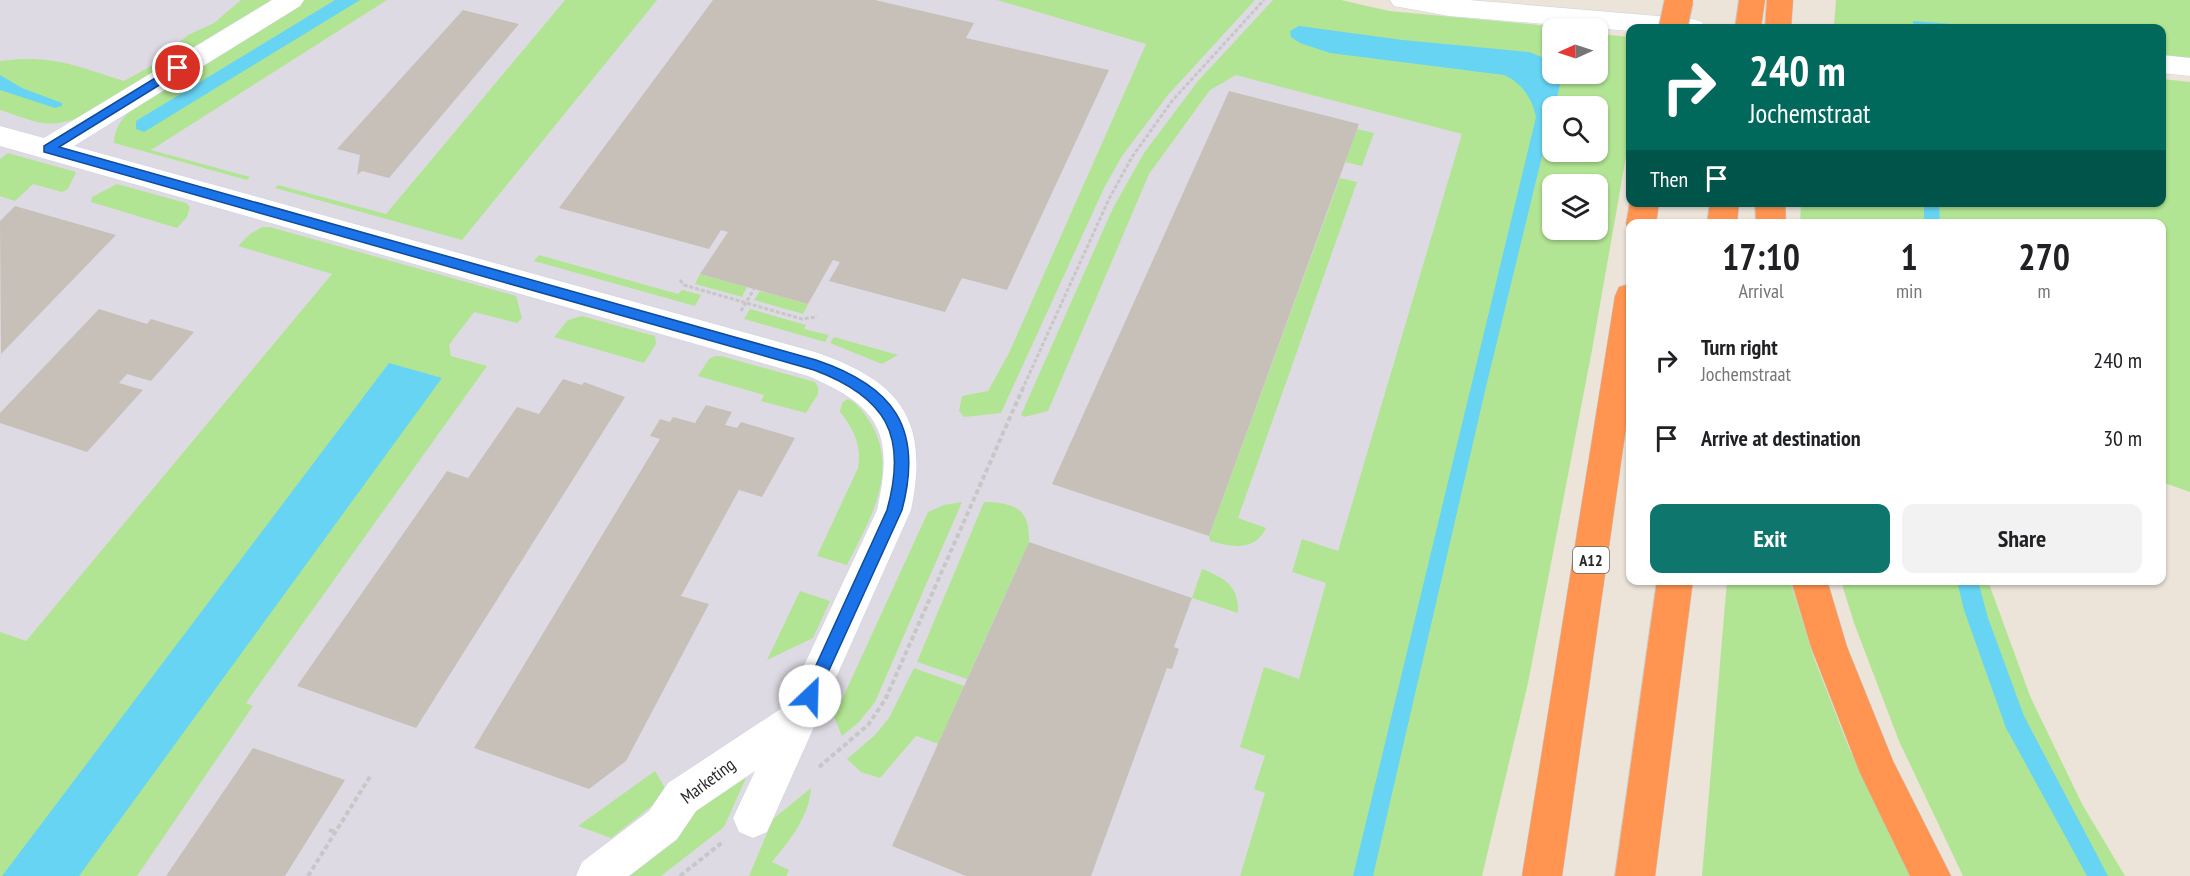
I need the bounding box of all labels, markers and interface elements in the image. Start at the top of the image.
north arrow [1542,18,1608,84]
map controls [1542,18,1608,240]
pin [152,42,203,93]
text: 240 m [1749,43,1846,98]
icon: right [1650,48,1728,126]
icon: arrive [161,51,194,84]
button: search [1542,96,1608,162]
text: Jochemstraat [1749,96,1870,130]
icon: arrive [1700,162,1733,195]
text: Then [1650,165,1688,193]
button: layers [1542,174,1608,240]
text: 17:10 [1722,233,1800,280]
text: 1 [1900,233,1918,280]
text: 270 [2018,233,2070,280]
text: Arrival [1738,278,1784,304]
text: min [1896,278,1922,304]
text: m [2038,278,2051,304]
text: Turn right [1701,333,1778,361]
icon: right [1650,344,1683,377]
text: 240 m [2093,346,2142,374]
text: Jochemstraat [1701,361,1791,387]
icon: arrive [1650,422,1683,455]
text: Arrive at destination [1701,424,1861,452]
text: 30 m [2103,424,2142,452]
button: Exit [1650,504,1890,573]
button: Share [1902,504,2142,573]
road number: A12 [1573,547,1609,573]
position arrow [778,664,842,728]
street label: Marketing [676,753,740,809]

